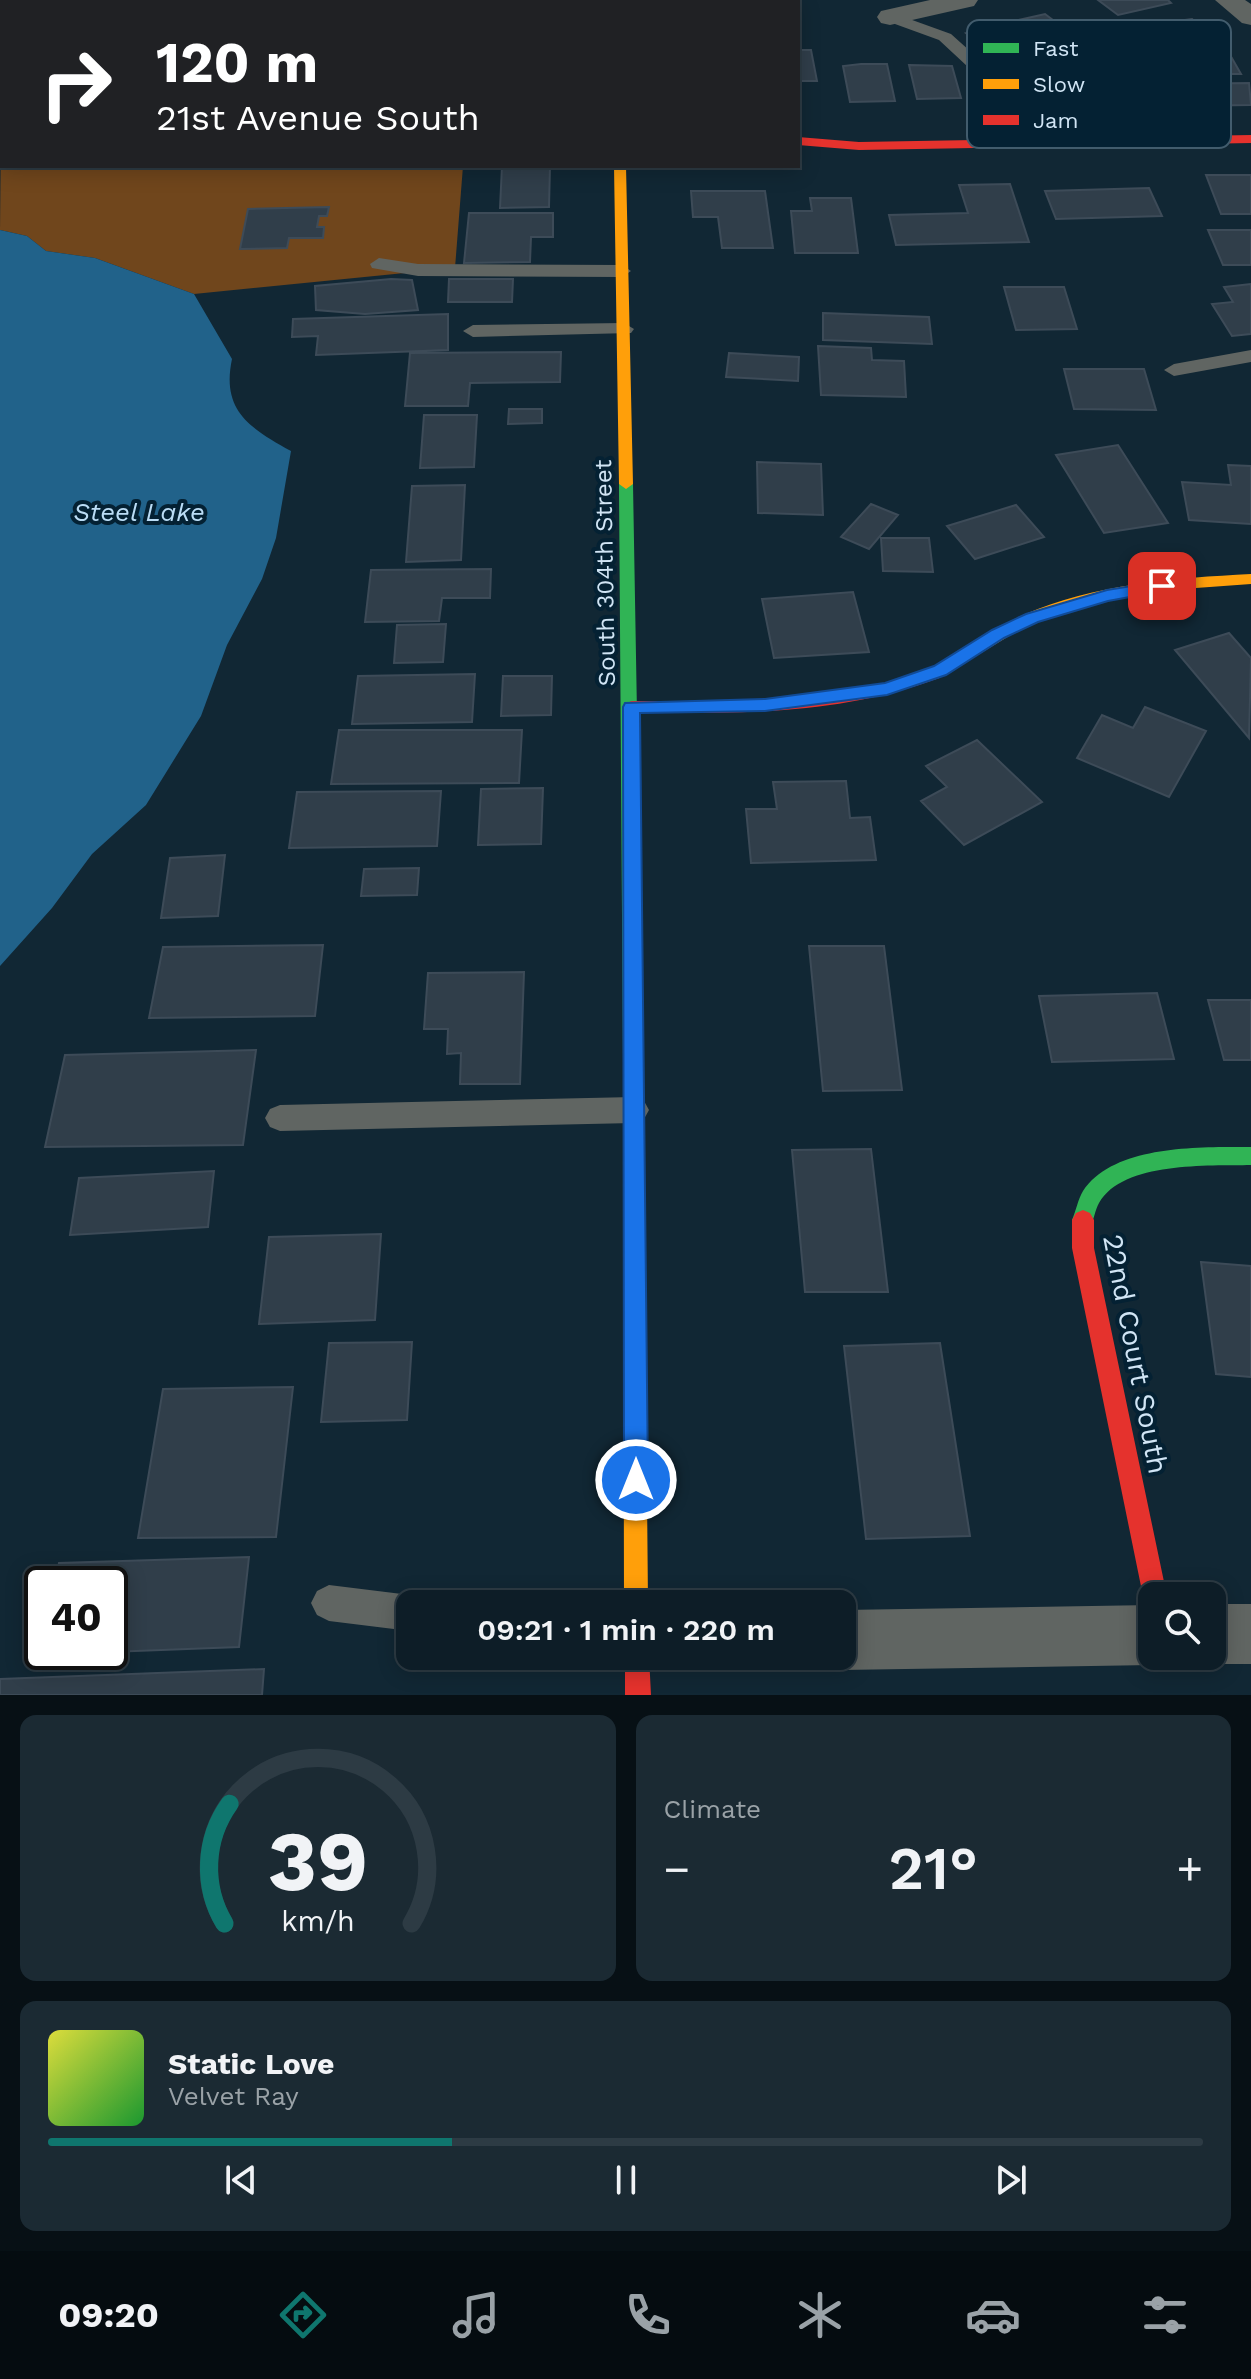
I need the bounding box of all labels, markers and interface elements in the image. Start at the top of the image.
legend [967,20,1231,148]
text: 120 m [156,30,318,96]
icon: right [24,32,128,136]
text: Fast [1033,36,1079,61]
text: Slow [1033,72,1085,97]
text: 21st Avenue South [156,97,480,139]
text: Jam [1033,108,1078,133]
street label: South 304th Street [589,459,621,687]
water label: Steel Lake [73,497,205,527]
pin [1128,552,1196,620]
icon: arrive [1140,564,1184,608]
street label: 22nd Court South [1096,1232,1175,1477]
position arrow [594,1438,678,1522]
speed limit sign: 40 [24,1566,128,1670]
map controls [1138,1582,1226,1670]
button: search [1138,1582,1226,1670]
text: 09:21 · 1 min · 220 m [477,1612,775,1647]
text: Climate [664,1794,761,1824]
text: 39 [267,1813,368,1910]
text: 21° [889,1833,978,1904]
text: − [664,1843,690,1895]
text: + [1176,1843,1203,1895]
text: km/h [281,1904,355,1938]
text: Static Love [168,2046,334,2081]
text: Velvet Ray [168,2081,299,2111]
icon: previous [219,2158,263,2202]
icon: pause [604,2158,648,2202]
icon: next [989,2158,1033,2202]
icon: directions [275,2287,331,2343]
icon: music [448,2287,504,2343]
icon: phone [620,2287,676,2343]
icon: climate [792,2287,848,2343]
icon: car [965,2287,1021,2343]
icon: filters [1137,2287,1193,2343]
text: 09:20 [58,2294,159,2336]

